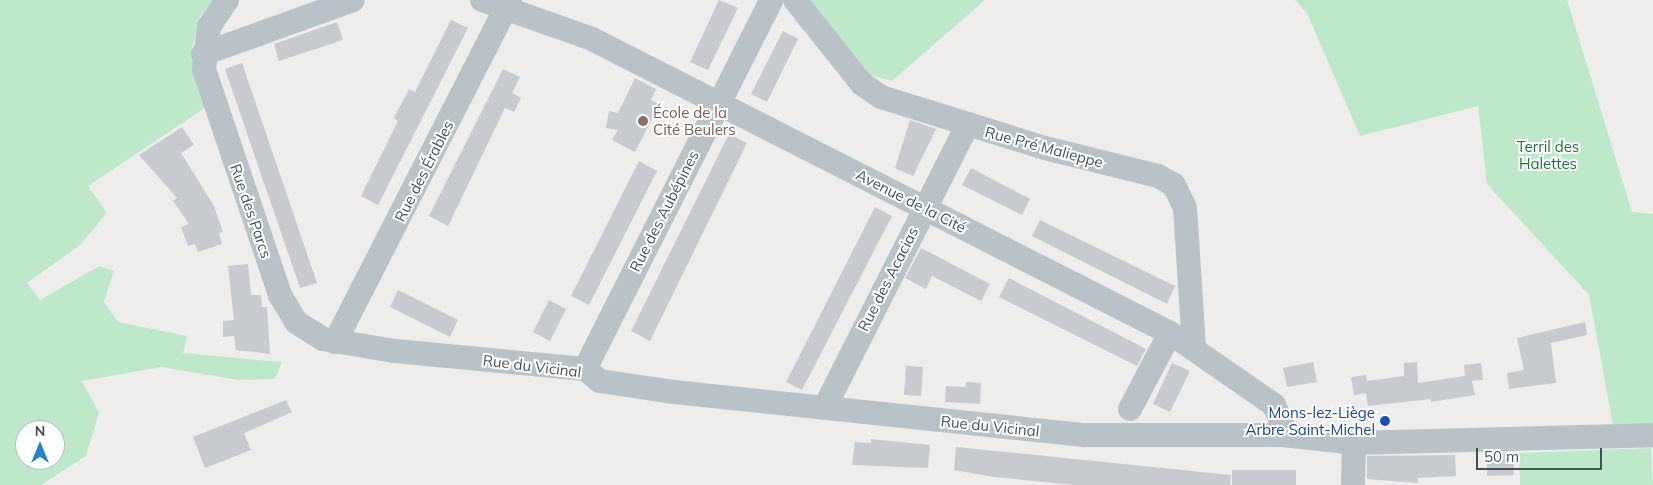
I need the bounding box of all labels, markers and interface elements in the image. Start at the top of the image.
place label: École de la Cité Beulers [653,103,736,138]
marker: École de la Cité Beulers [637,115,649,127]
street label: Rue des Érables [391,117,457,225]
street label: Rue Pré Malieppe [983,123,1105,171]
park label: Terril des Halettes [1517,137,1579,172]
street label: Rue des Aubépines [626,147,702,275]
street label: Rue des Parcs [226,162,276,260]
street label: Avenue de la Cité [853,166,969,236]
street label: Rue des Acacias [854,224,922,334]
street label: Rue du Vicinal [482,351,582,381]
place label: Mons-lez-Liège Arbre Saint-Michel [1246,403,1375,438]
street label: Rue du Vicinal [940,412,1040,440]
marker: Mons-lez-Liège Arbre Saint-Michel [1379,415,1391,427]
north arrow [15,420,65,470]
text: N [35,422,45,440]
scale bar [1478,438,1604,470]
text: 50 m [1484,447,1519,466]

